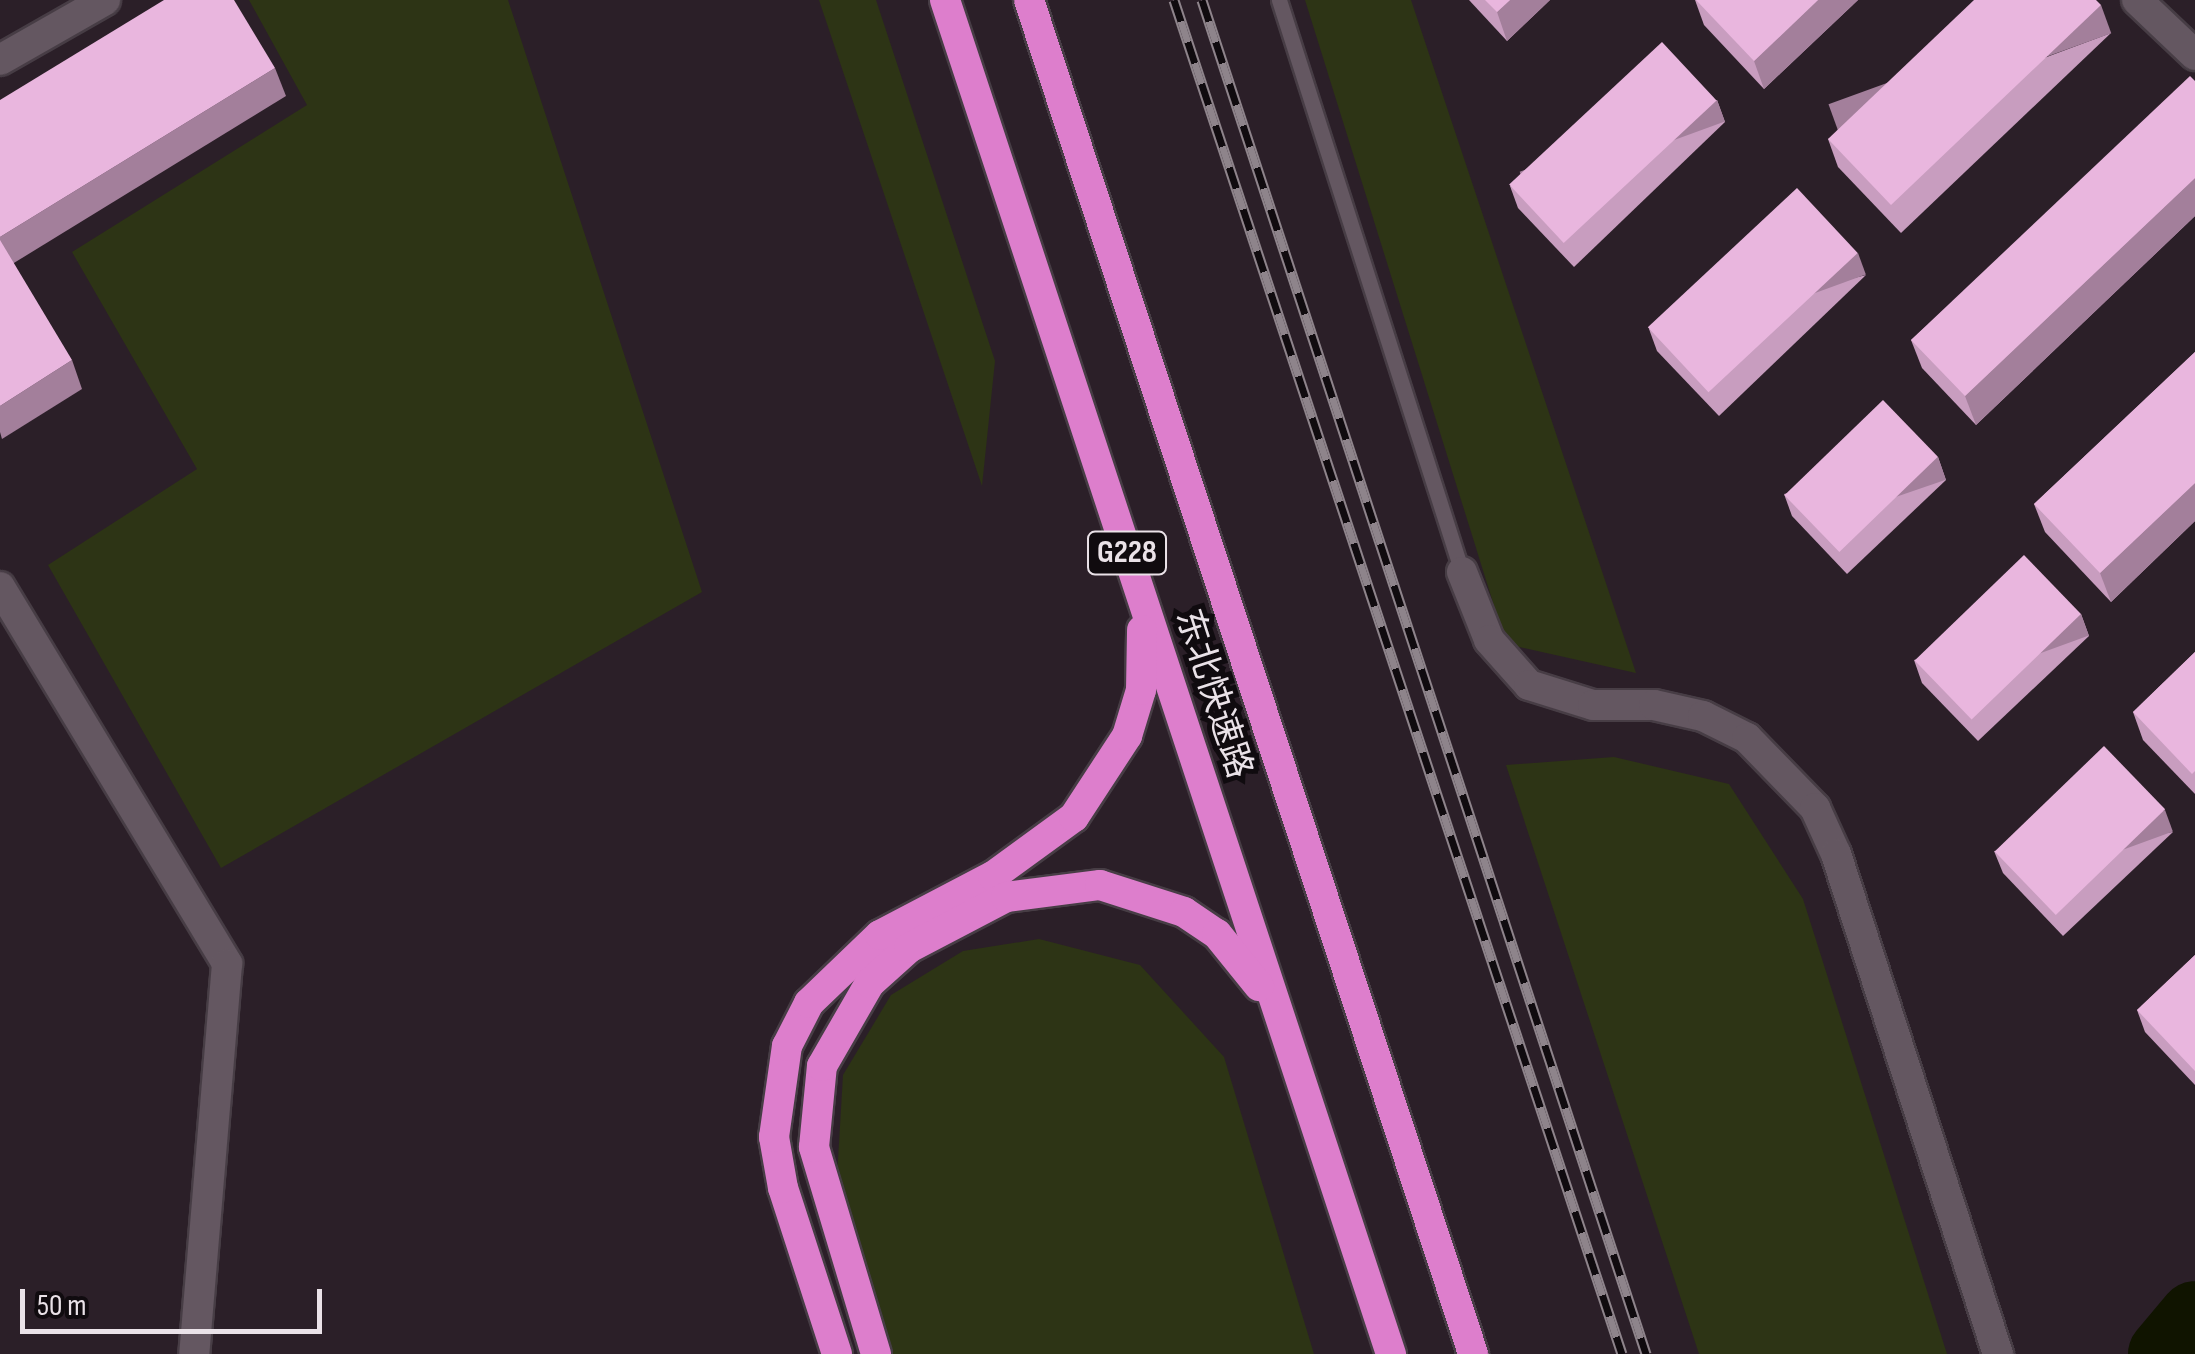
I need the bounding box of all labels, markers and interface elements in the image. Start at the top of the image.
road number: G228 [1087,526,1167,580]
street label: 东北快速路 [1166,604,1260,784]
scale bar [25,1269,328,1331]
text: 50 m [37,1288,86,1324]

